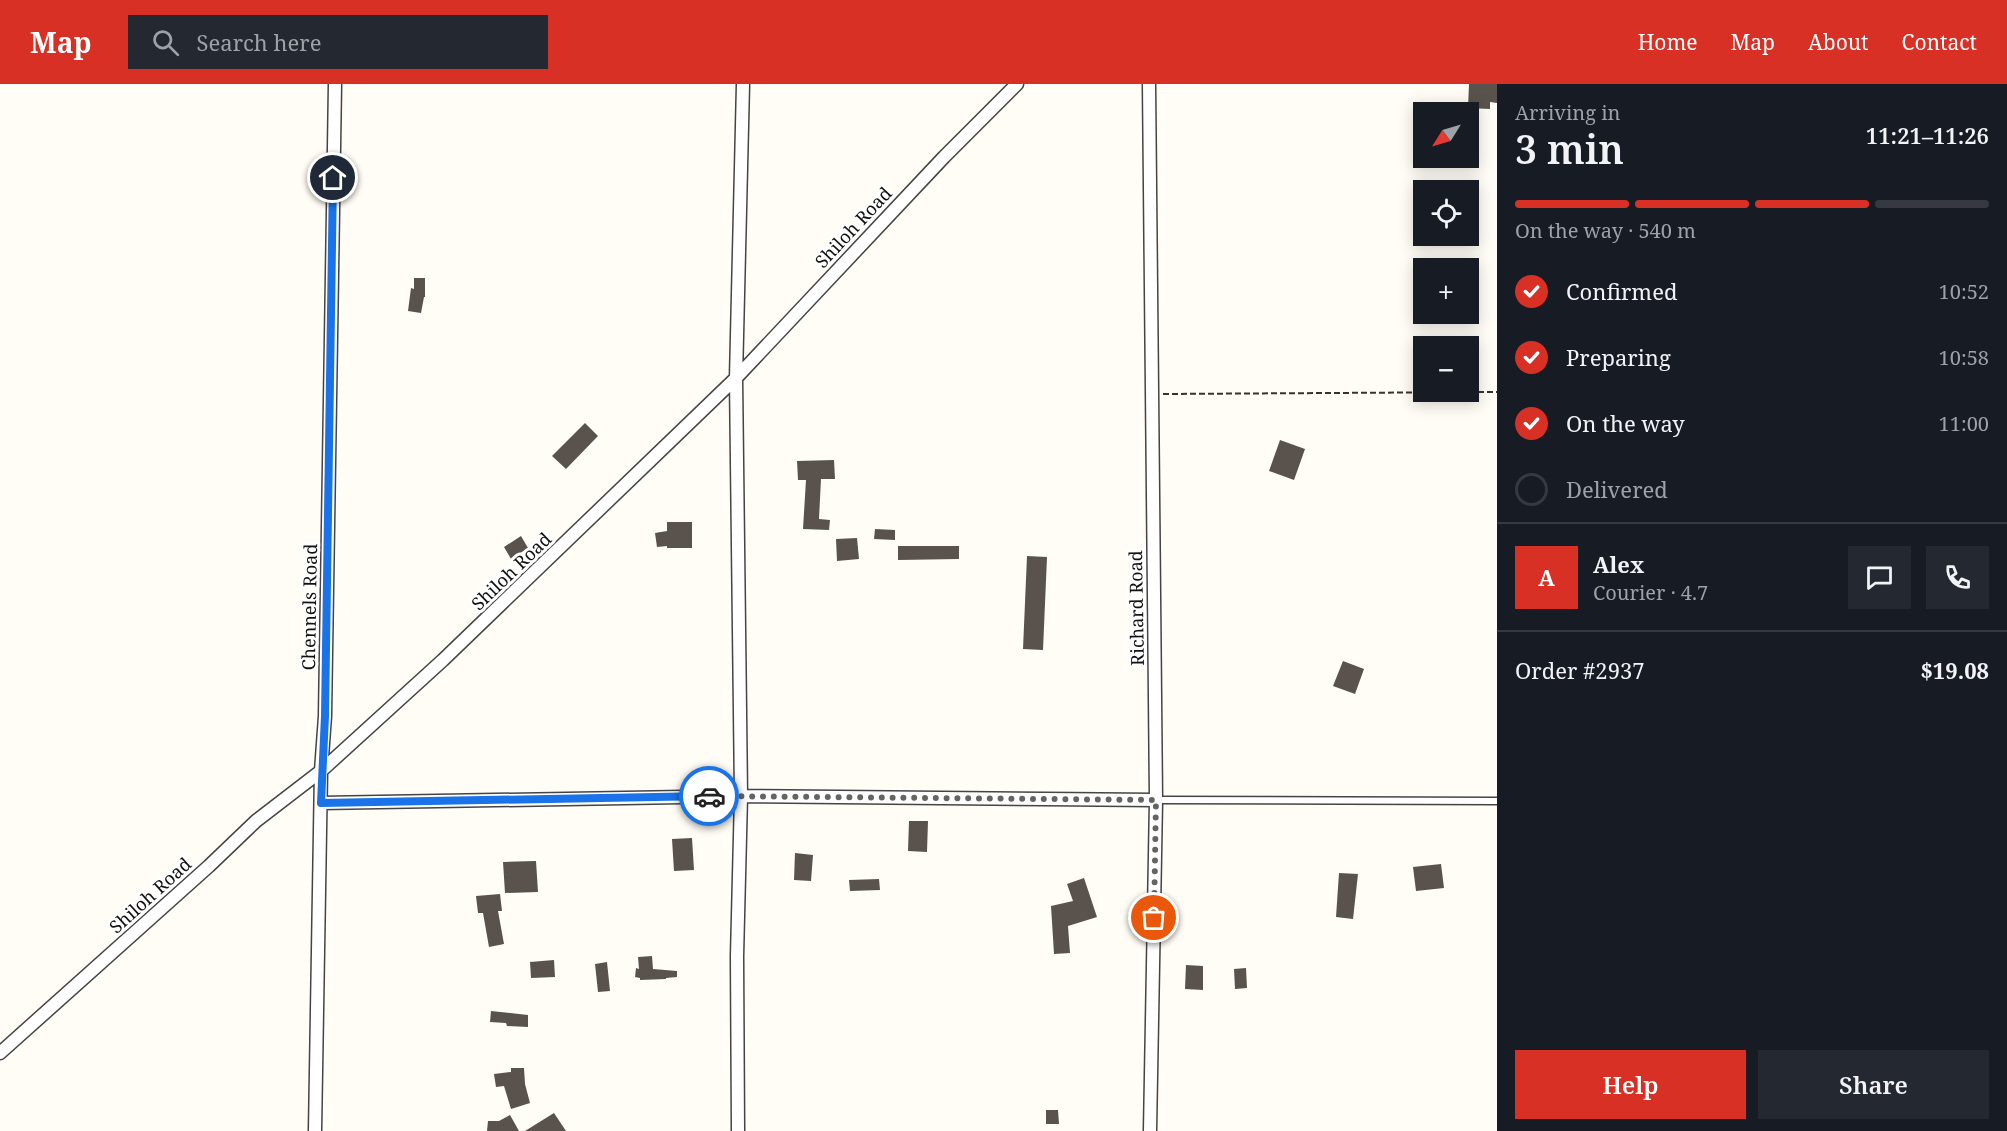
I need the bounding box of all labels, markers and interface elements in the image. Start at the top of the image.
search box [128,15,548,69]
text: Map [30,23,92,61]
icon: search [149,26,182,59]
text: Search here [197,27,321,57]
text: Home [1638,28,1698,56]
text: Map [1731,28,1775,56]
text: About [1808,28,1869,56]
text: Contact [1902,28,1977,56]
text: Arriving in [1515,99,1620,126]
north arrow [1413,102,1479,168]
map controls [1413,102,1479,402]
text: 11:21–11:26 [1866,120,1989,150]
text: 3 min [1515,122,1624,175]
pin [307,152,358,203]
icon: home [316,161,349,194]
button: locate [1413,180,1479,246]
street label: Shiloh Road [809,181,897,273]
text: On the way · 540 m [1515,217,1696,244]
button: + [1413,258,1479,324]
icon: check [1515,275,1548,308]
text: Confirmed [1566,276,1677,306]
text: 10:52 [1939,278,1989,305]
button: − [1413,336,1479,402]
icon: check [1515,341,1548,374]
text: Preparing [1566,342,1671,372]
text: 10:58 [1939,344,1989,371]
icon: check [1515,407,1548,440]
text: On the way [1566,408,1685,438]
text: 11:00 [1939,410,1989,437]
text: Delivered [1566,474,1668,504]
street label: Shiloh Road [466,527,556,615]
street label: Chennels Road [296,543,322,671]
button: chat [1848,546,1911,609]
button: phone [1926,546,1989,609]
text: Alex [1593,549,1644,579]
street label: Richard Road [1123,550,1149,666]
text: A [1538,562,1555,592]
text: Courier · 4.7 [1593,579,1708,606]
text: Order #2937 [1515,655,1645,685]
text: $19.08 [1920,655,1989,685]
courier [679,766,739,826]
icon: car [693,780,726,813]
street label: Shiloh Road [104,852,196,938]
pin [1128,892,1179,943]
icon: bag [1137,901,1170,934]
button: Help [1515,1050,1746,1119]
button: Share [1758,1050,1989,1119]

